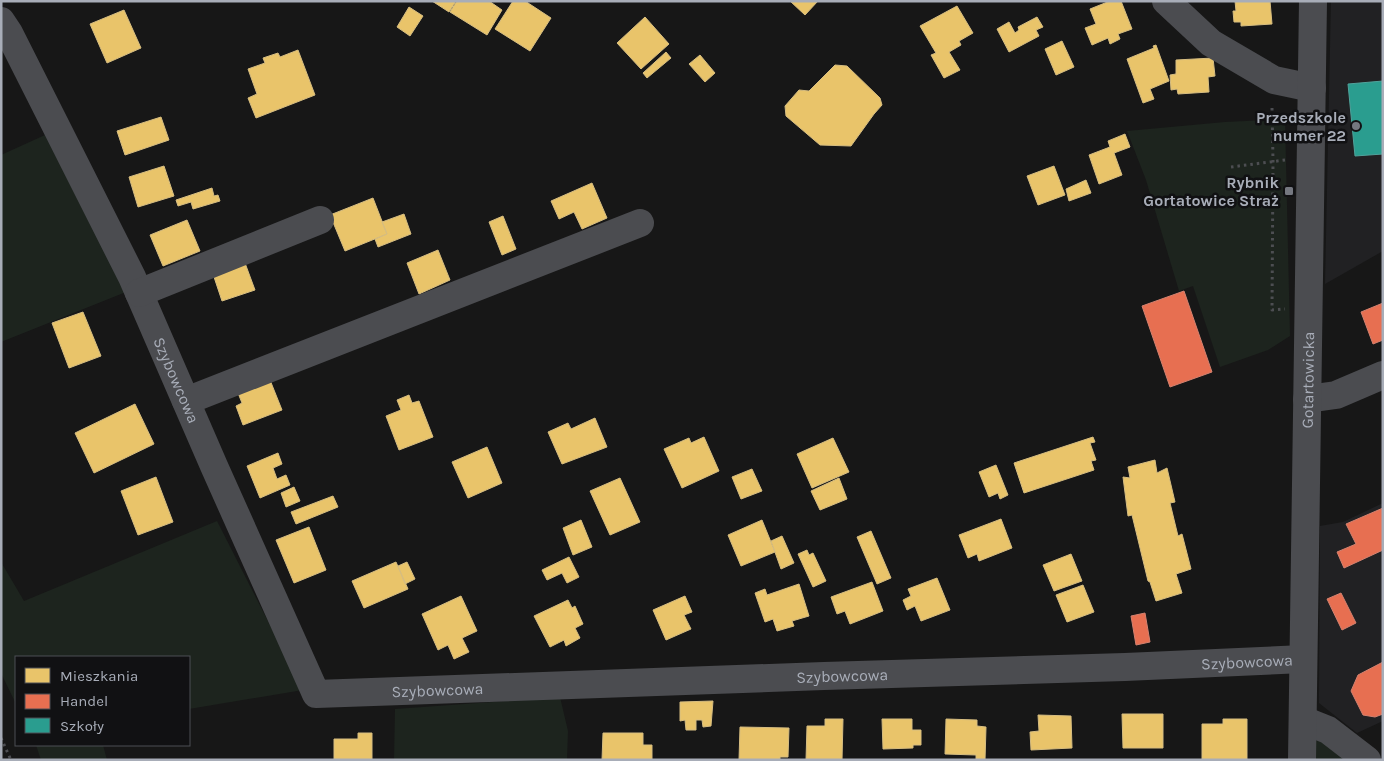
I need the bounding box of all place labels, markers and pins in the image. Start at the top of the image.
place label: Przedszkole numer 22 [1256,108,1346,145]
marker: Przedszkole numer 22 [1350,120,1362,132]
place label: Rybnik Gortatowice Straż [1143,173,1280,210]
marker: Rybnik Gortatowice Straż [1283,185,1295,197]

